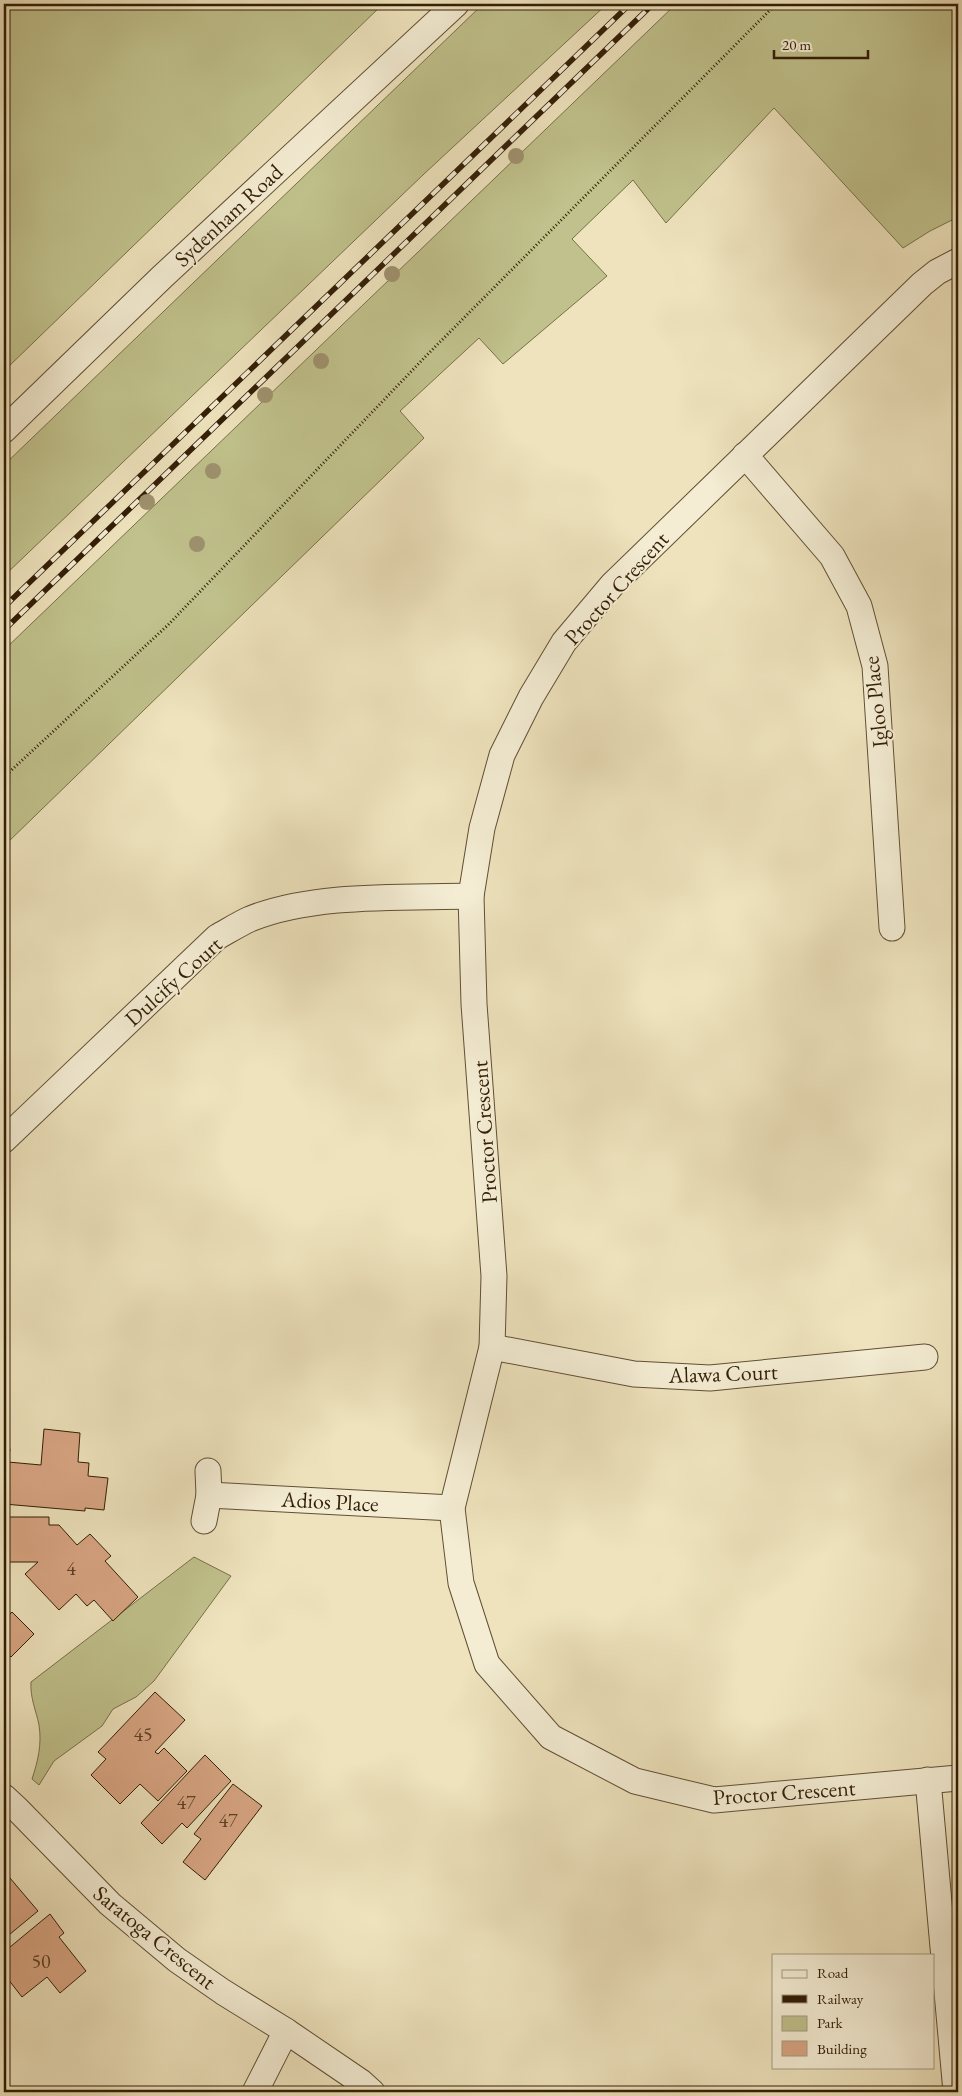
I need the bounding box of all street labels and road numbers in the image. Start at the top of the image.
street label: Sydenham Road [168,157,289,273]
street label: Proctor Crescent [558,525,675,651]
street label: Igloo Place [856,654,895,749]
street label: Dulcify Court [119,930,228,1033]
street label: Proctor Crescent [465,1059,504,1204]
street label: Alawa Court [667,1357,778,1390]
street label: Adios Place [280,1484,380,1519]
street label: Proctor Crescent [712,1773,857,1812]
street label: Saratoga Crescent [87,1879,222,1996]

